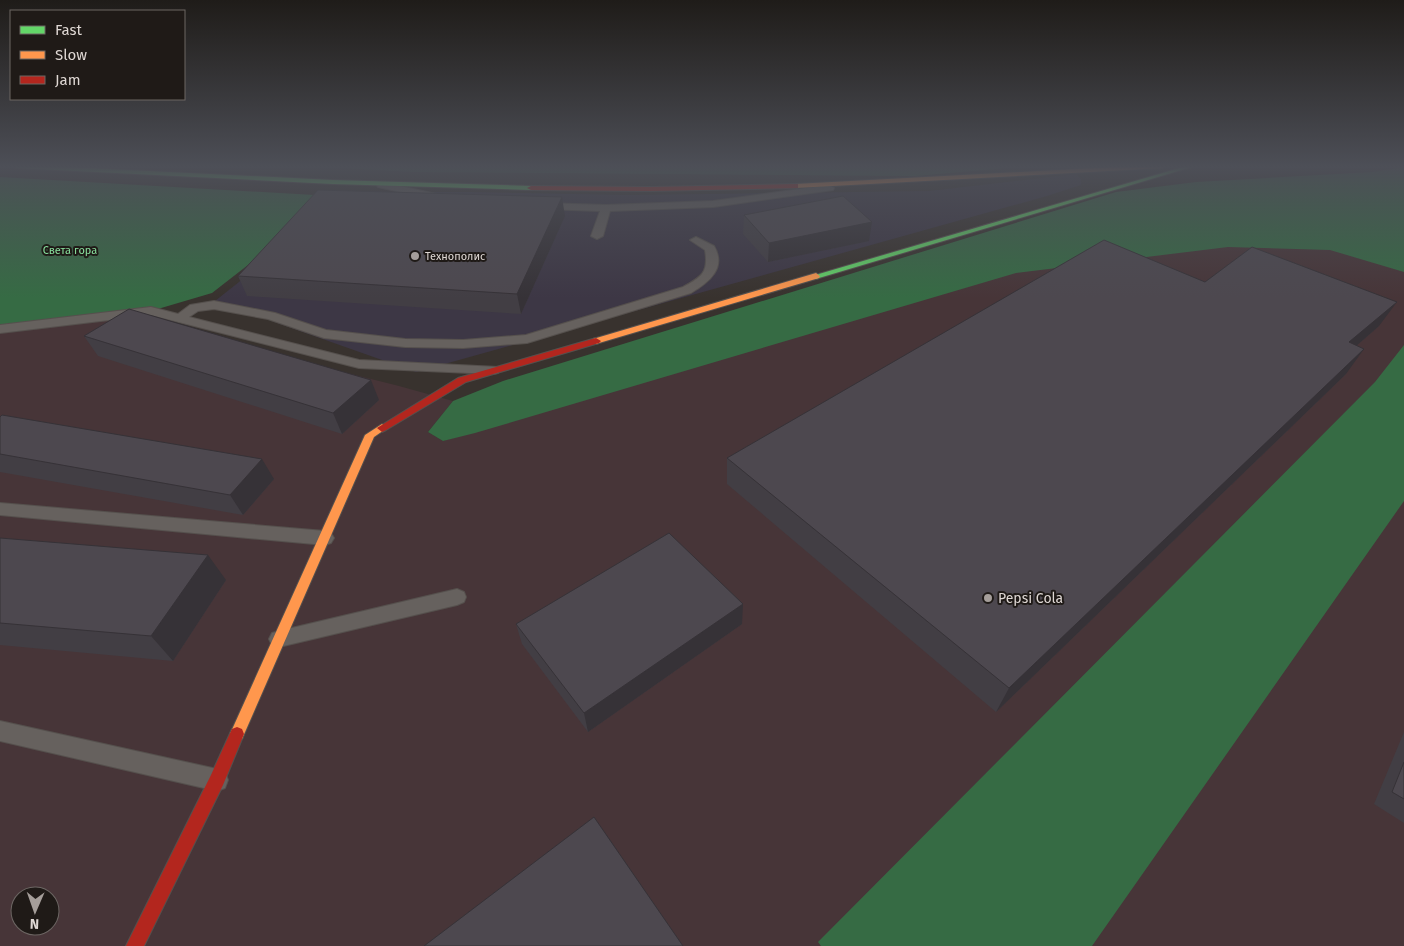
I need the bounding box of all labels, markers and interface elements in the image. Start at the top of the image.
legend [10,10,185,100]
text: Fast [55,21,82,39]
text: Slow [55,46,87,64]
text: Jam [55,71,81,89]
park label: Света гора [43,244,97,257]
marker: Технополис [409,250,421,262]
place label: Технополис [425,250,485,263]
place label: Pepsi Cola [998,590,1063,607]
marker: Pepsi Cola [982,592,994,604]
north arrow [10,886,60,936]
text: N [30,915,40,932]

